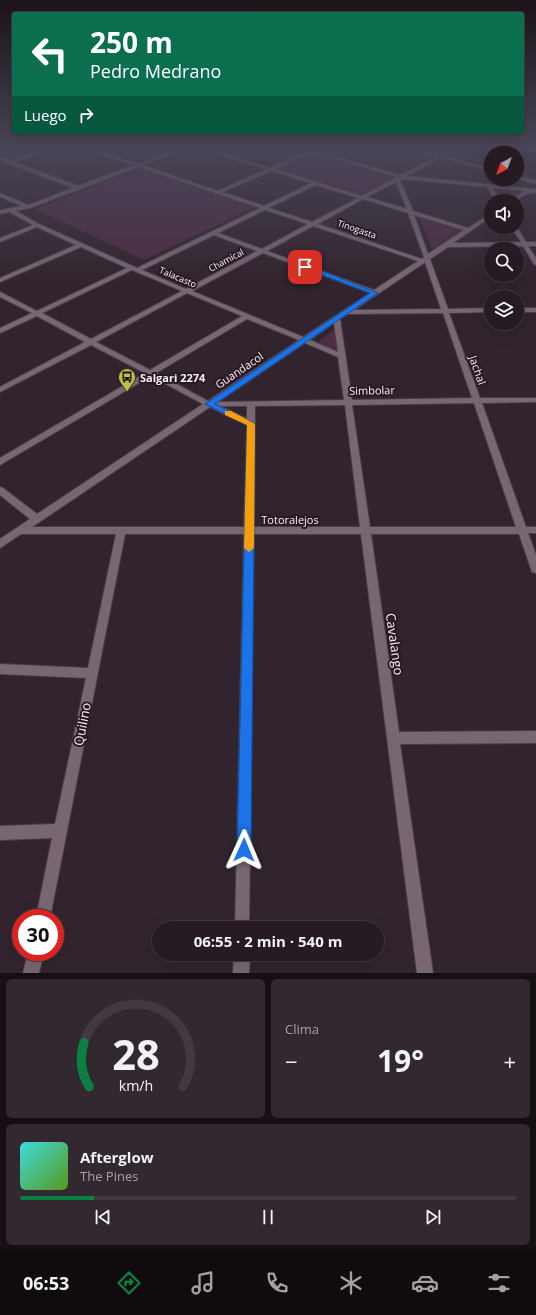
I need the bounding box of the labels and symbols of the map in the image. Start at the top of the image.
north arrow [484,146,524,186]
street label: Tinogasta [336,216,378,242]
street label: Chamical [206,245,246,275]
pin [288,250,322,284]
street label: Talacasto [157,263,199,291]
street label: Guandacol [212,348,266,392]
street label: Jachal [466,352,490,387]
bus stop icon: Salgari 2274 [117,367,137,392]
place label: Salgari 2274 [140,370,206,385]
street label: Simbolar [349,382,395,398]
street label: Totoralejos [261,512,319,527]
street label: Cavalango [382,612,408,676]
street label: Quilino [69,701,95,747]
position arrow [223,829,265,871]
speed limit sign: 30 [12,909,64,961]

